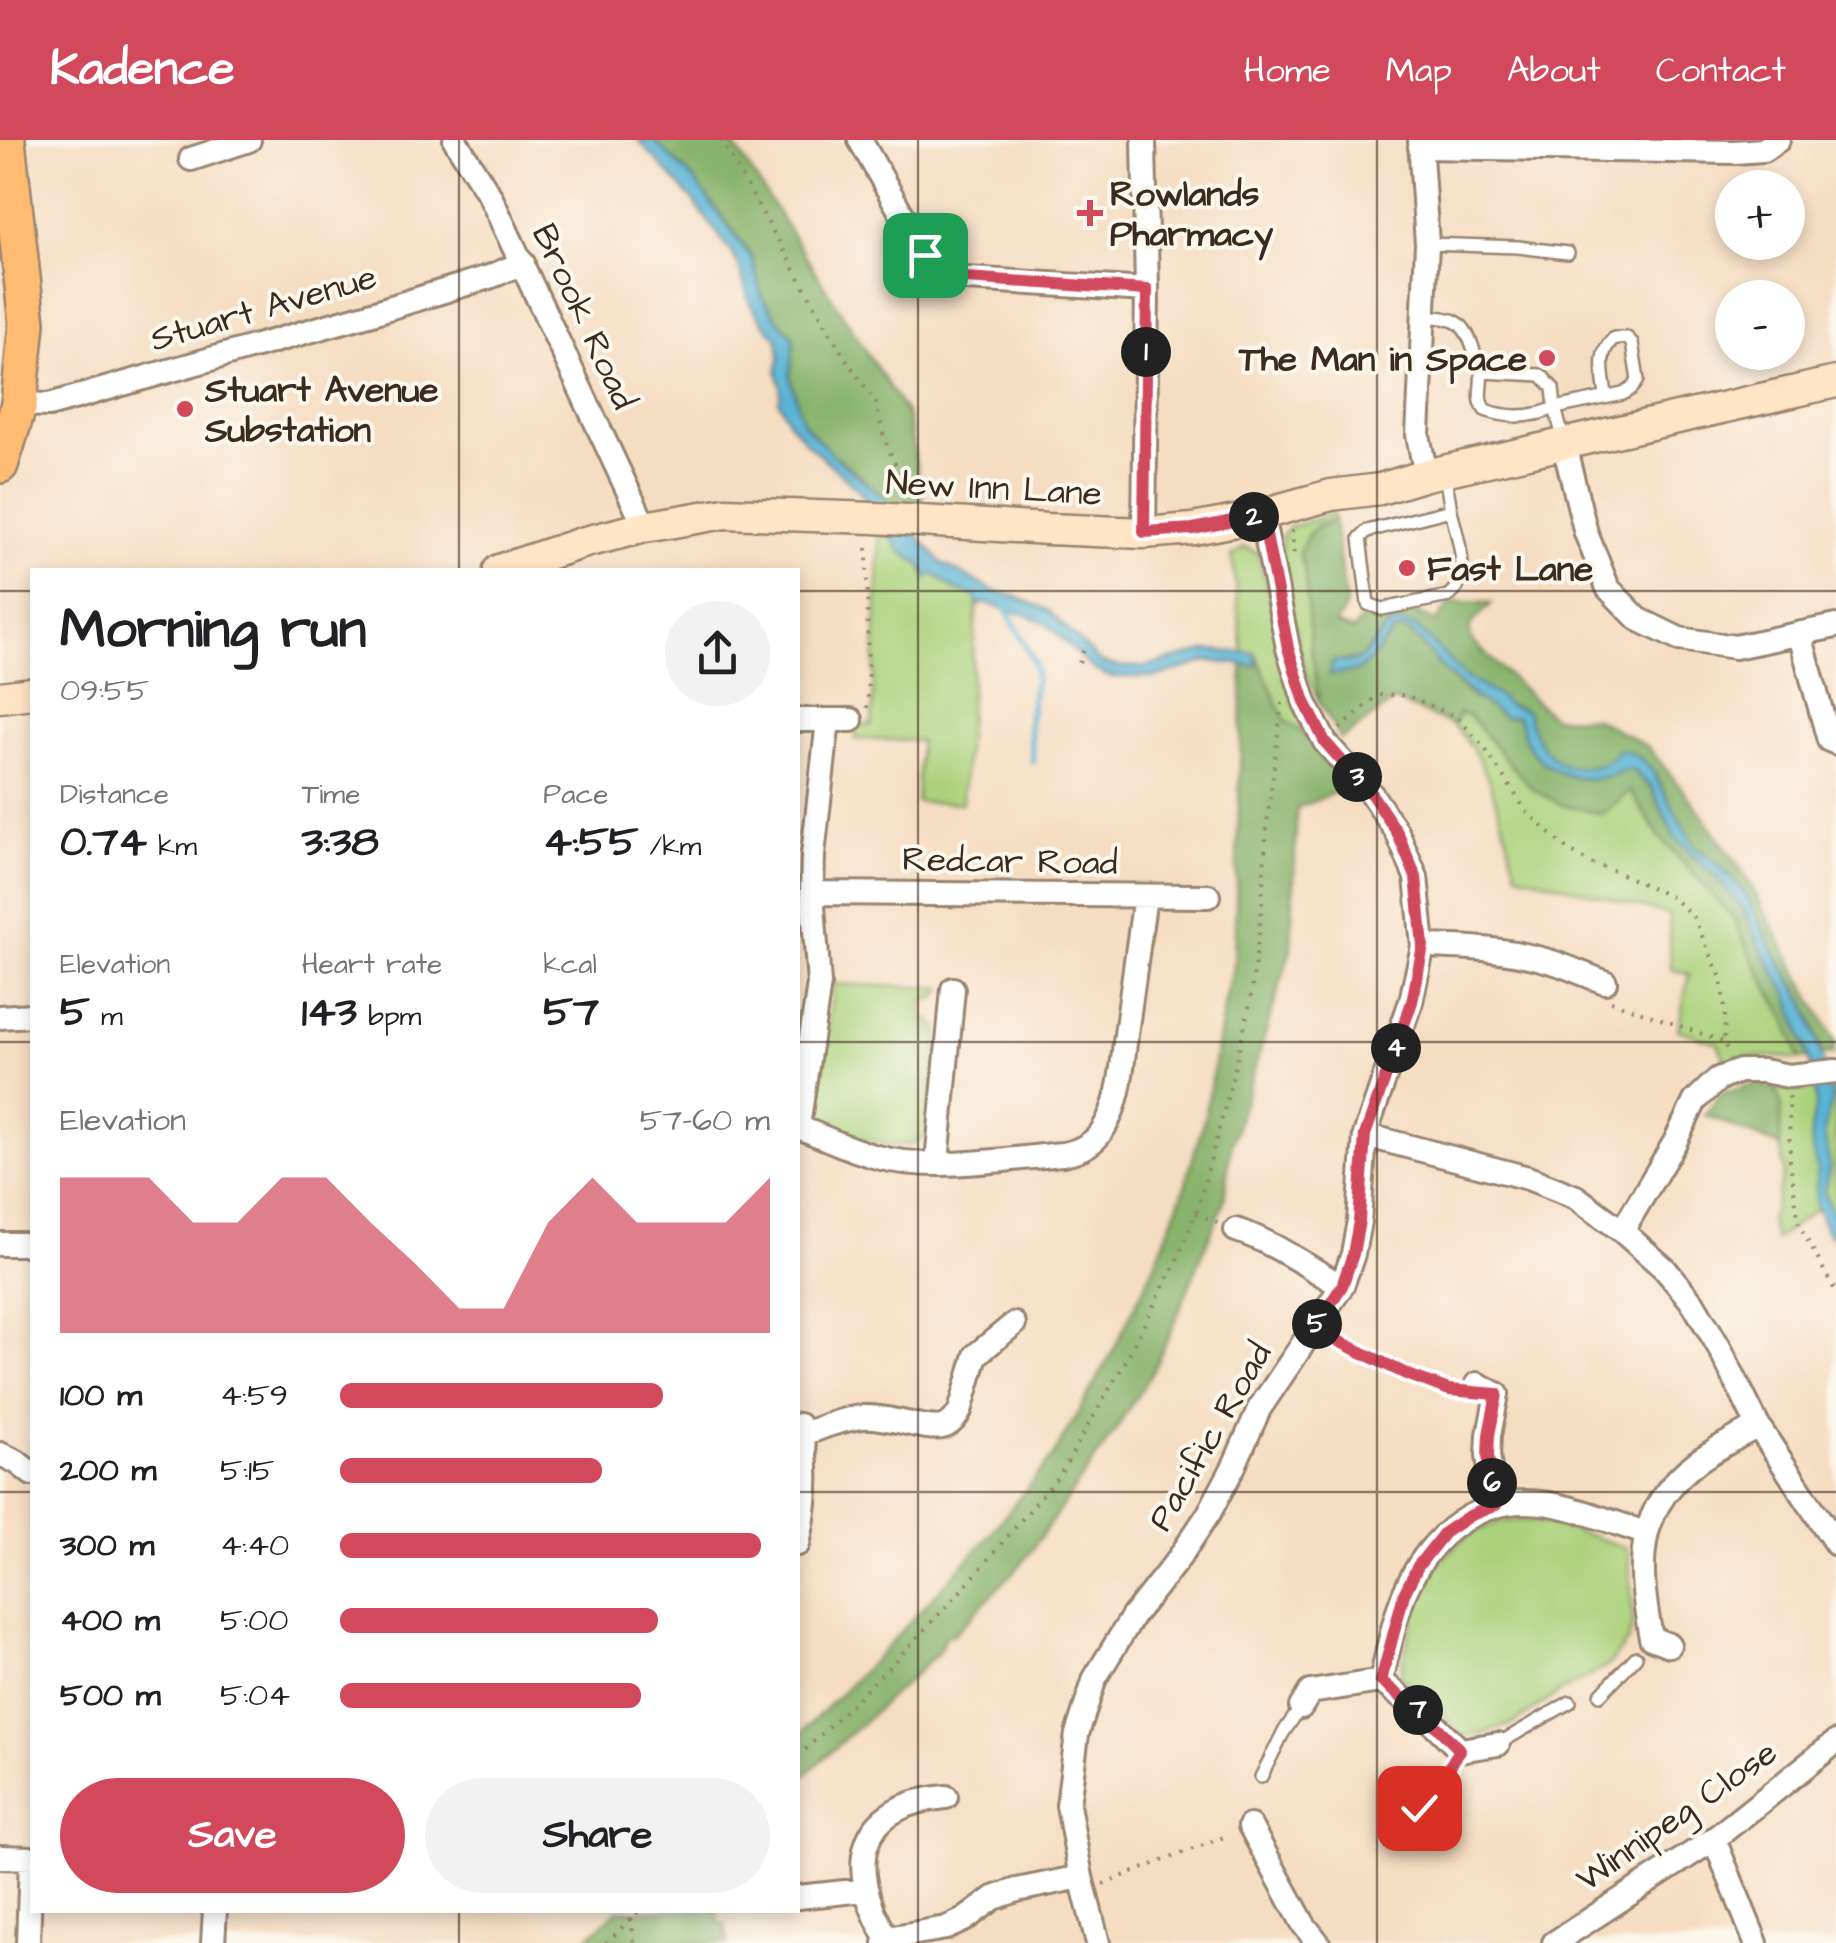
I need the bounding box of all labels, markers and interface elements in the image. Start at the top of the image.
text: Kadence [50,37,234,103]
text: Home [1244,46,1331,95]
text: Map [1386,46,1452,95]
text: About [1507,46,1601,95]
text: Contact [1656,46,1786,95]
place label: Rowlands Pharmacy [1110,170,1274,261]
map controls [1715,170,1805,370]
button: + [1715,170,1805,260]
marker: Rowlands Pharmacy [1079,202,1101,224]
pin [883,213,968,298]
street label: Brook Road [519,216,648,417]
icon: arrive [898,228,953,283]
street label: Stuart Avenue [144,253,382,364]
button: − [1715,280,1805,370]
pin: 1 [1121,327,1171,377]
text: 1 [1144,332,1148,371]
place label: The Man in Space [1238,335,1527,385]
marker: The Man in Space [1536,347,1558,369]
place label: Stuart Avenue Substation [204,366,438,455]
marker: Stuart Avenue Substation [174,398,196,420]
street label: New Inn Lane [885,458,1103,519]
pin: 2 [1229,492,1279,542]
text: 2 [1246,497,1262,536]
place label: Fast Lane [1427,545,1593,594]
marker: Fast Lane [1396,557,1418,579]
text: Morning run [60,592,366,668]
button: share [665,601,770,706]
text: 09:55 [60,668,149,713]
pin: 3 [1332,752,1382,802]
text: 3 [1350,757,1364,796]
text: Distance [60,775,169,814]
text: Time [302,775,360,814]
text: Pace [543,775,608,814]
text: 0.74 [60,814,147,872]
text: 3:38 [302,814,379,872]
text: 4:55 [543,814,638,872]
text: km [147,827,197,866]
text: /km [638,827,701,866]
street label: Redcar Road [902,835,1118,888]
text: Elevation [60,945,170,984]
text: Heart rate [302,945,442,984]
text: kcal [543,945,597,984]
text: 5 [60,984,90,1042]
text: 143 [302,984,357,1042]
text: 57 [543,984,599,1042]
text: m [90,997,123,1036]
text: bpm [357,997,421,1036]
pin: 4 [1371,1023,1421,1073]
text: 4 [1386,1028,1406,1067]
text: Elevation [60,1098,186,1143]
text: 57–60 m [640,1098,770,1143]
pin: 5 [1292,1299,1342,1349]
text: 5 [1307,1304,1327,1343]
street label: Pacific Road [1137,1333,1284,1540]
text: 100 m [60,1373,142,1418]
text: 4:59 [220,1373,288,1418]
text: 200 m [60,1448,156,1493]
text: 5:15 [220,1448,275,1493]
pin: 6 [1467,1458,1517,1508]
text: 6 [1483,1463,1501,1502]
text: 300 m [60,1523,154,1568]
text: 4:40 [220,1523,289,1568]
text: 400 m [60,1598,160,1643]
text: 5:00 [220,1598,288,1643]
text: 500 m [60,1673,161,1718]
text: 5:04 [220,1673,290,1718]
pin: 7 [1393,1685,1443,1735]
text: 7 [1409,1690,1427,1729]
street label: Winnipeg Close [1566,1729,1789,1905]
pin [1377,1766,1462,1851]
button: Save [60,1778,405,1893]
button: Share [425,1778,770,1893]
icon: check [1392,1781,1447,1836]

